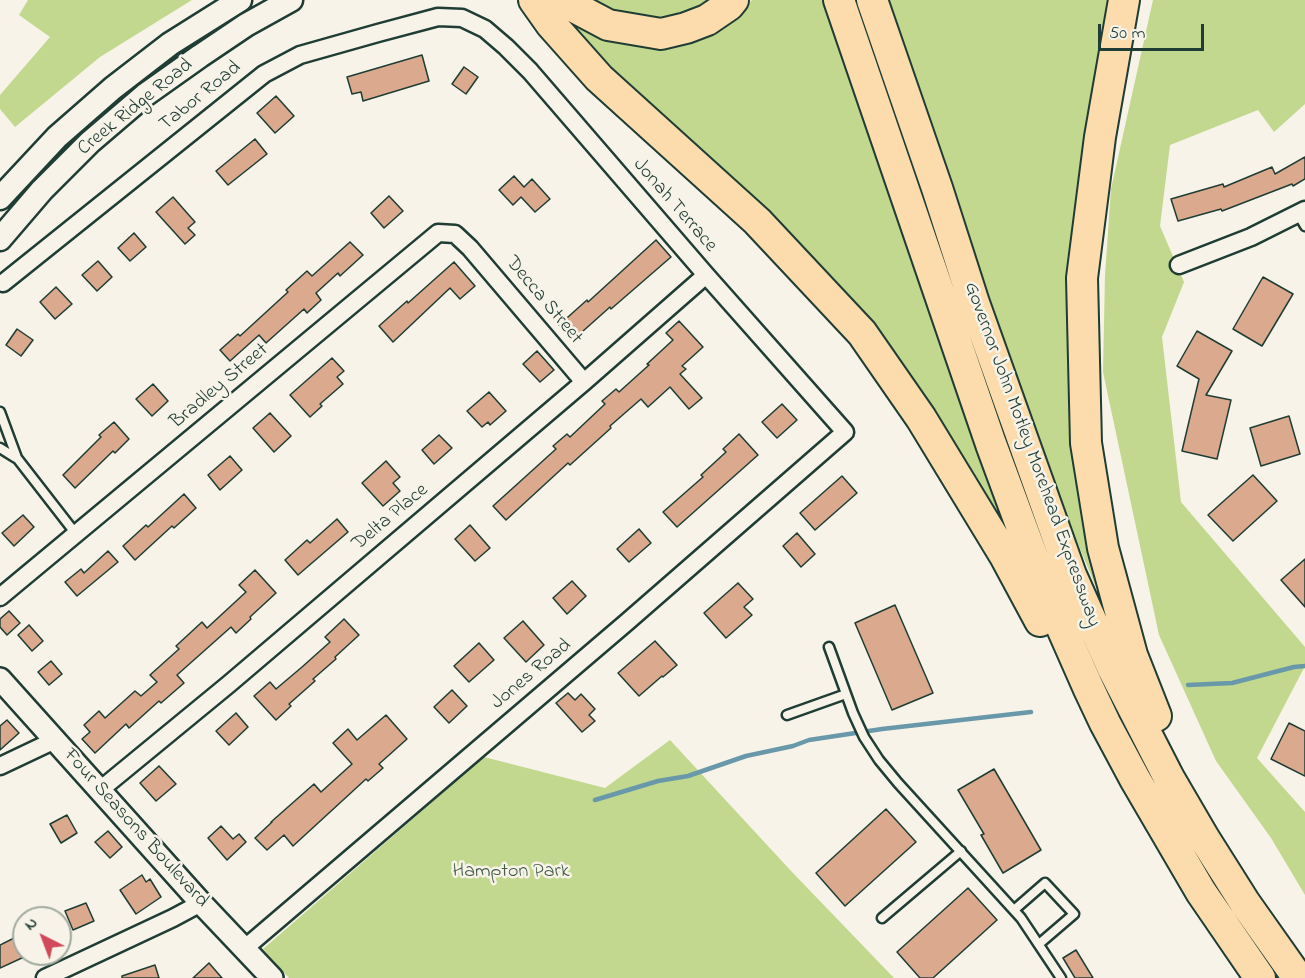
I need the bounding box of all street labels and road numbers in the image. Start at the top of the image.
street label: Creek Ridge Road [74,54,198,162]
street label: Tabor Road [155,57,247,137]
street label: Jonah Terrace [627,154,721,258]
street label: Decca Street [499,252,587,350]
street label: Governor John Motley Morehead Expressway [957,279,1105,631]
street label: Bradley Street [166,339,274,435]
street label: Delta Place [348,479,434,557]
street label: Jones Road [487,634,577,716]
street label: Four Seasons Boulevard [57,744,213,914]

